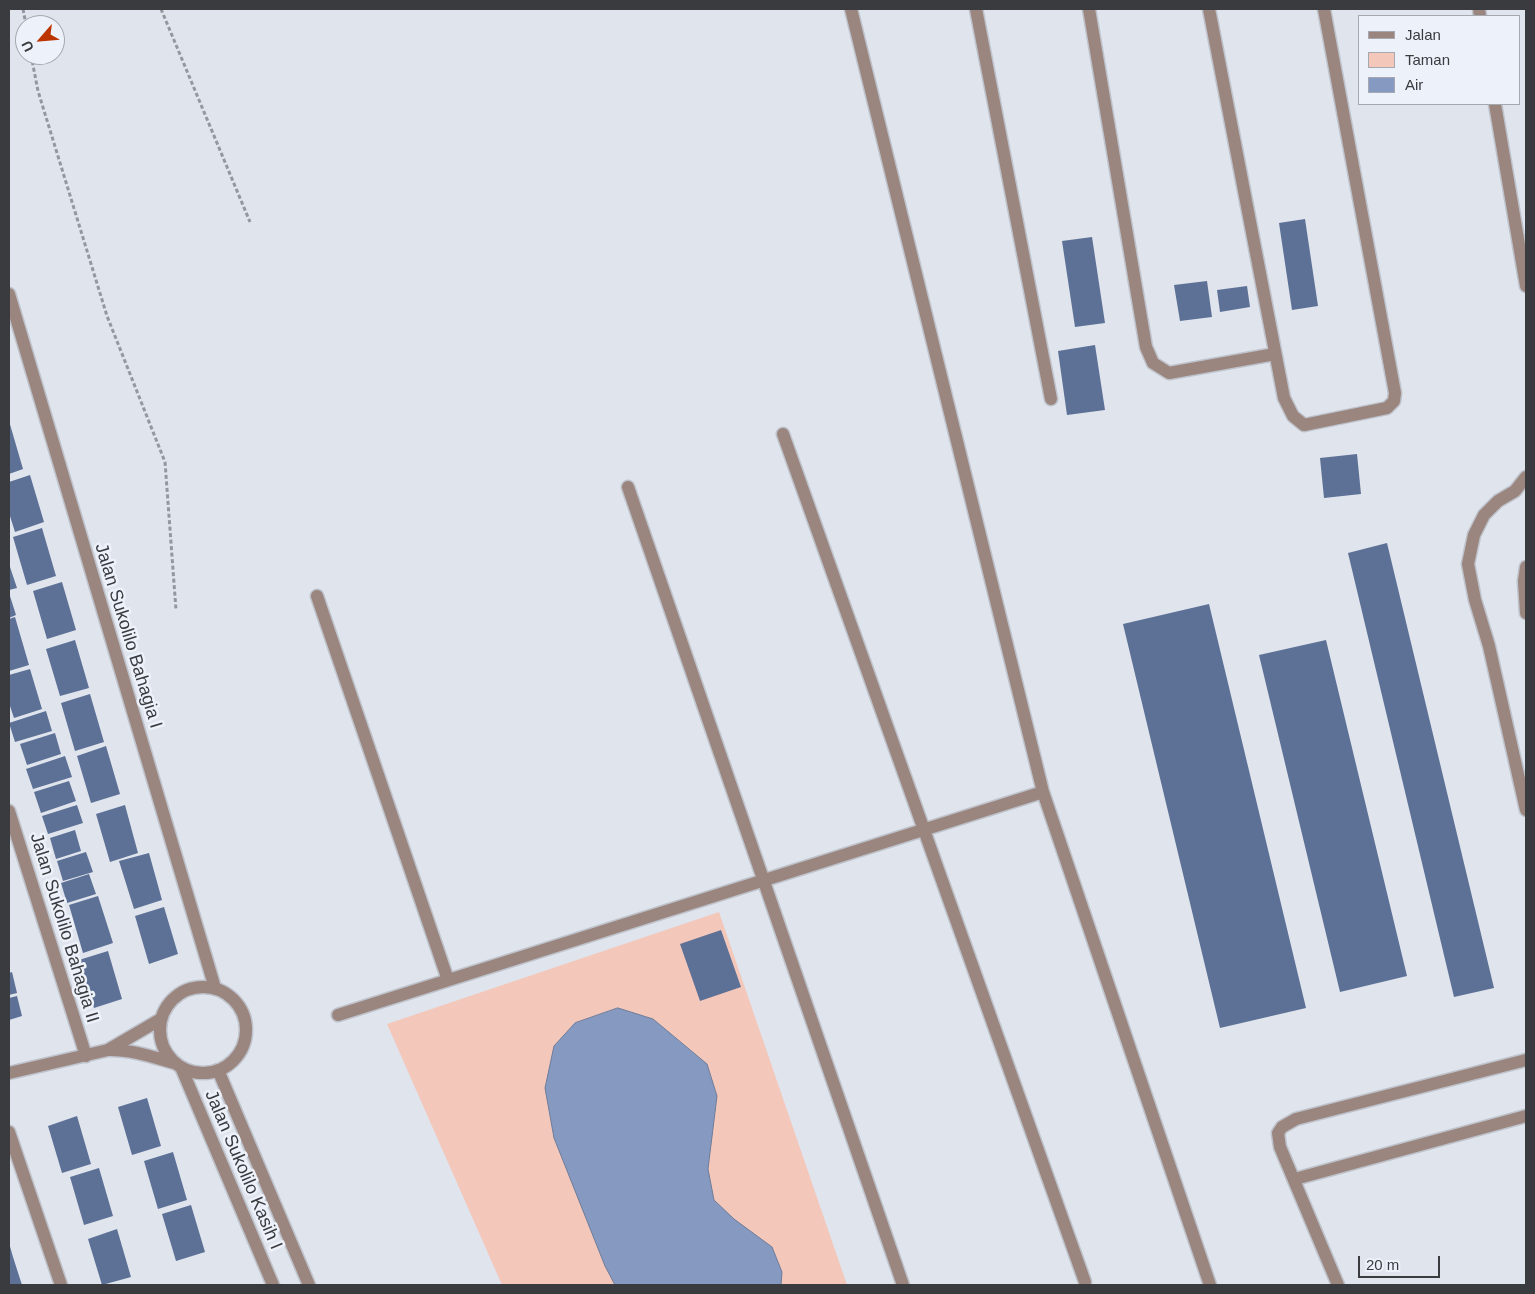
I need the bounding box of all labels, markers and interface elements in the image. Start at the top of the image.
north arrow [15,15,65,65]
legend [1358,15,1520,105]
text: Jalan [1405,26,1441,43]
text: U [18,38,37,54]
text: Taman [1405,51,1450,68]
text: Air [1405,76,1423,93]
street label: Jalan Sukolilo Bahagia I [90,541,166,731]
street label: Jalan Sukolilo Bahagia II [25,831,103,1025]
street label: Jalan Sukolilo Kasih I [200,1087,286,1253]
scale bar [1360,1246,1442,1278]
text: 20 m [1366,1256,1399,1273]

